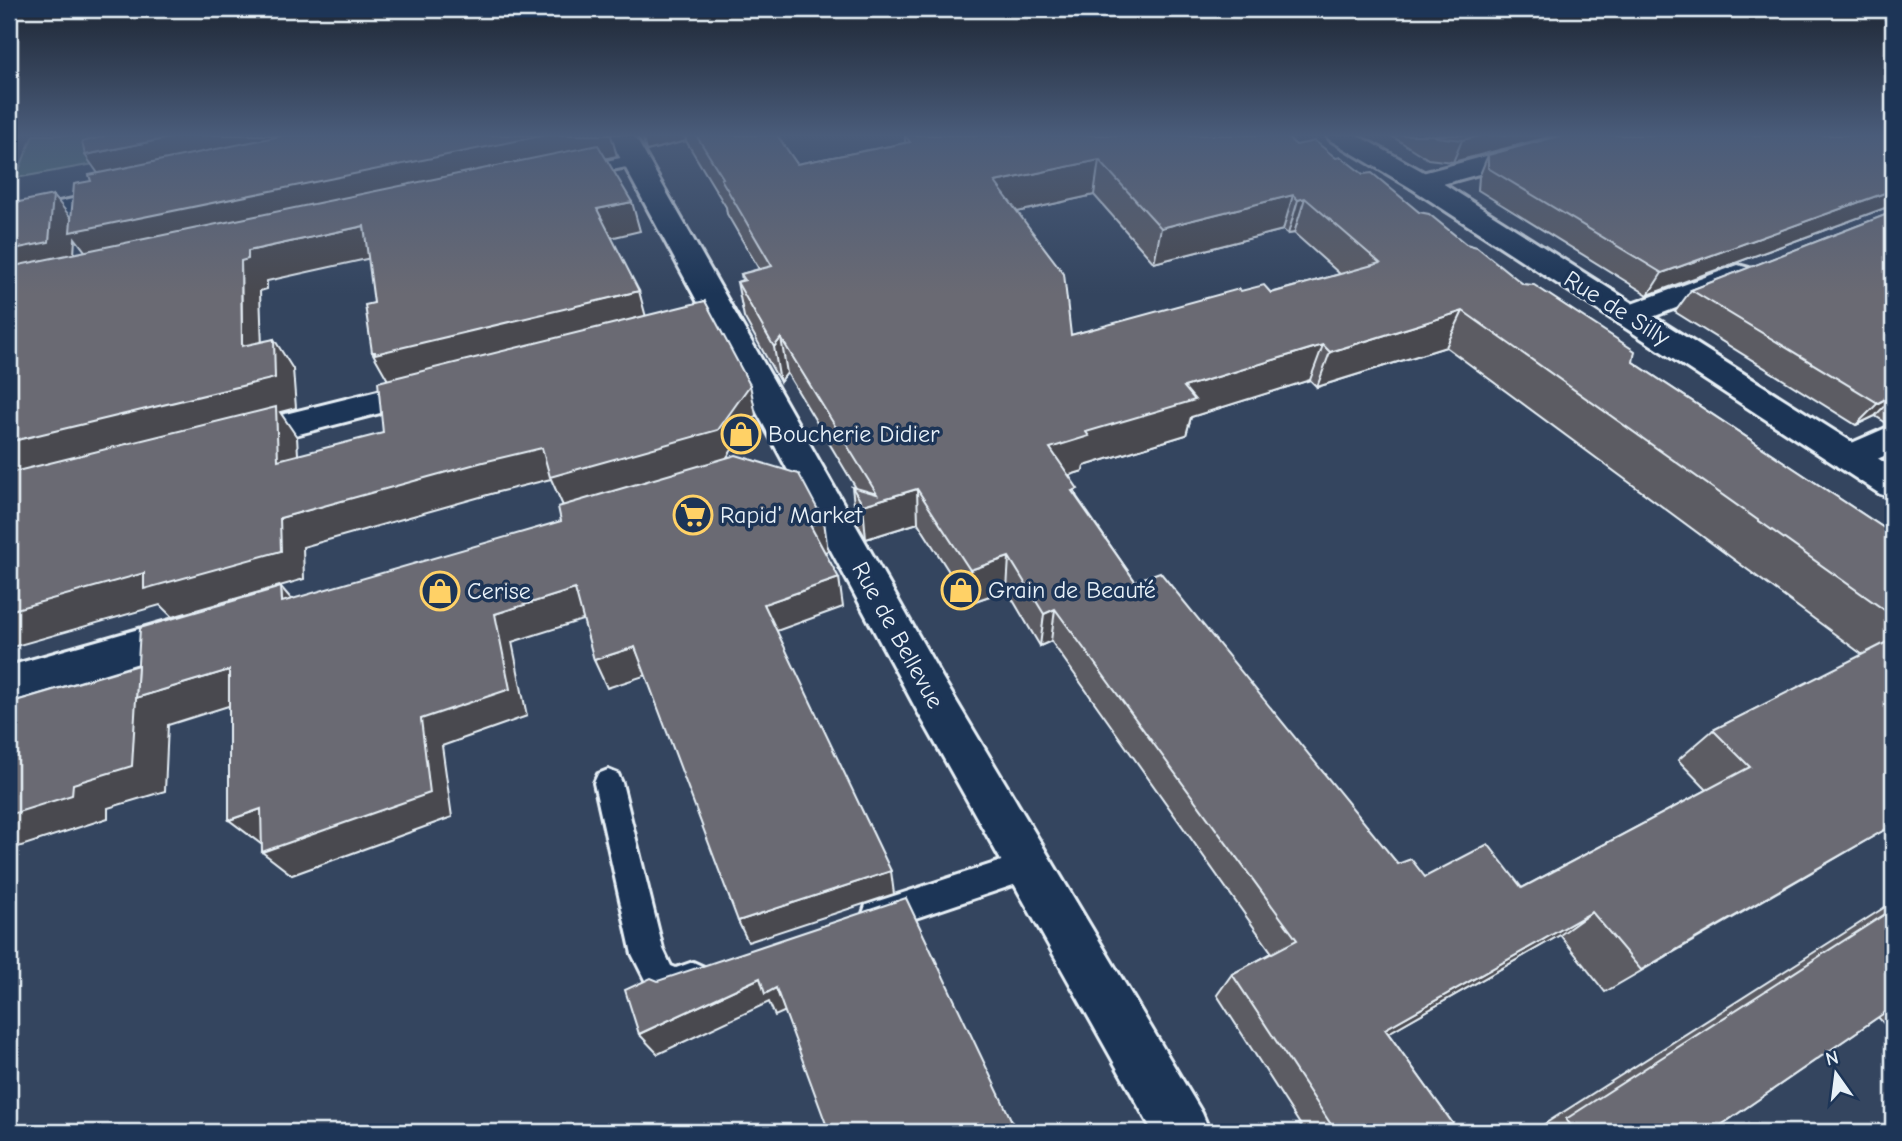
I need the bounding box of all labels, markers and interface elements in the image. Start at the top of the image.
street label: Rue de Silly [1559,265,1675,352]
shop icon: Boucherie Didier [720,413,762,455]
place label: Boucherie Didier [768,420,940,448]
supermarket icon: Rapid' Market [672,494,714,536]
place label: Rapid' Market [720,501,863,529]
street label: Rue de Bellevue [846,557,950,713]
shop icon: Grain de Beauté [940,569,982,611]
shop icon: Cerise [419,570,461,612]
place label: Grain de Beauté [988,576,1156,604]
place label: Cerise [467,577,531,605]
north arrow [1800,1040,1870,1110]
text: N [1823,1046,1841,1071]

